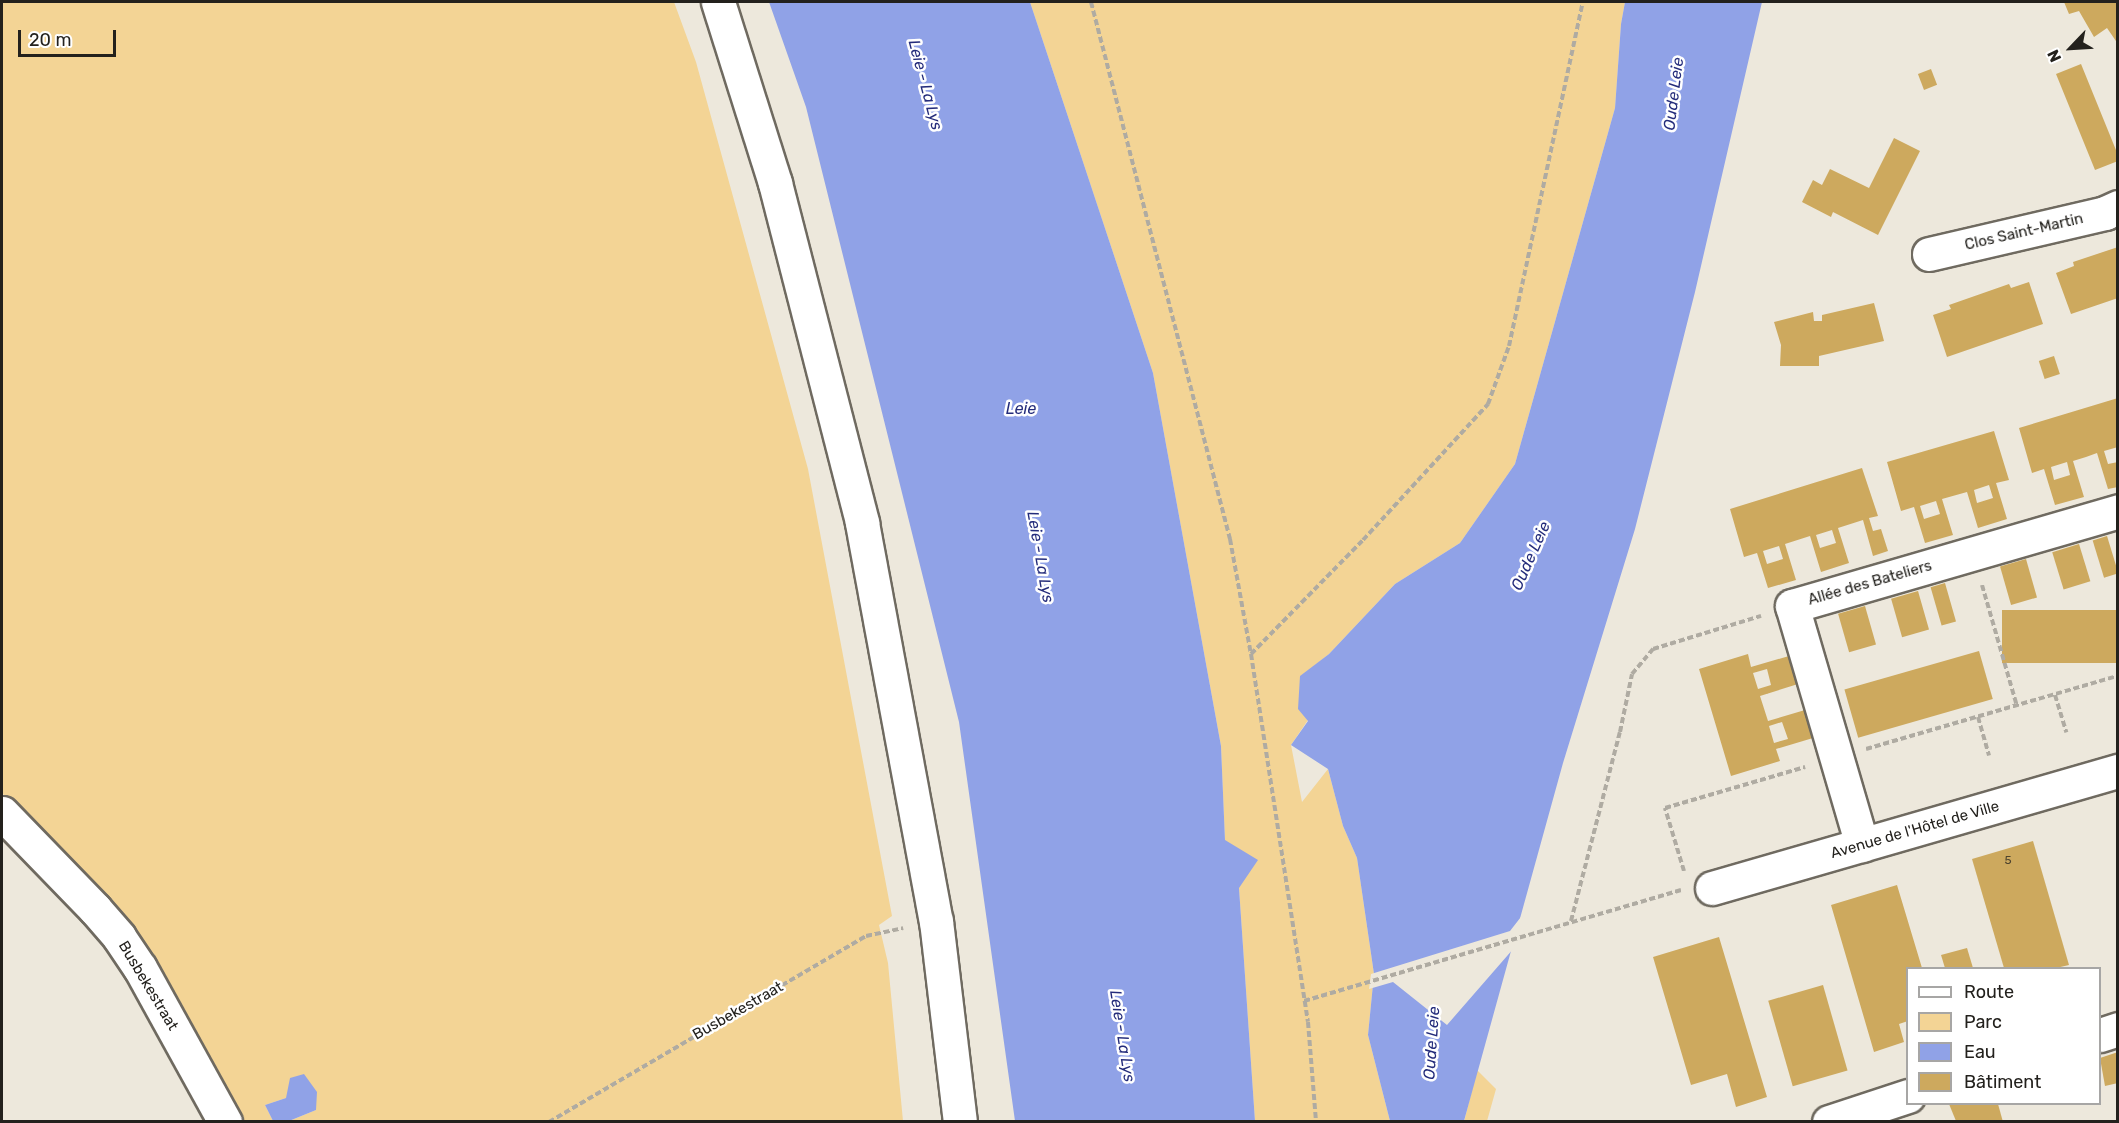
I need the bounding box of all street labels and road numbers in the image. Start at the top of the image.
street label: Clos Saint-Martin [1963,210,2085,254]
street label: Allée des Bateliers [1806,557,1934,609]
street label: Avenue de l'Hôtel de Ville [1828,797,2002,863]
street label: Busbekestraat [114,938,182,1034]
street label: Busbekestraat [690,978,786,1044]

